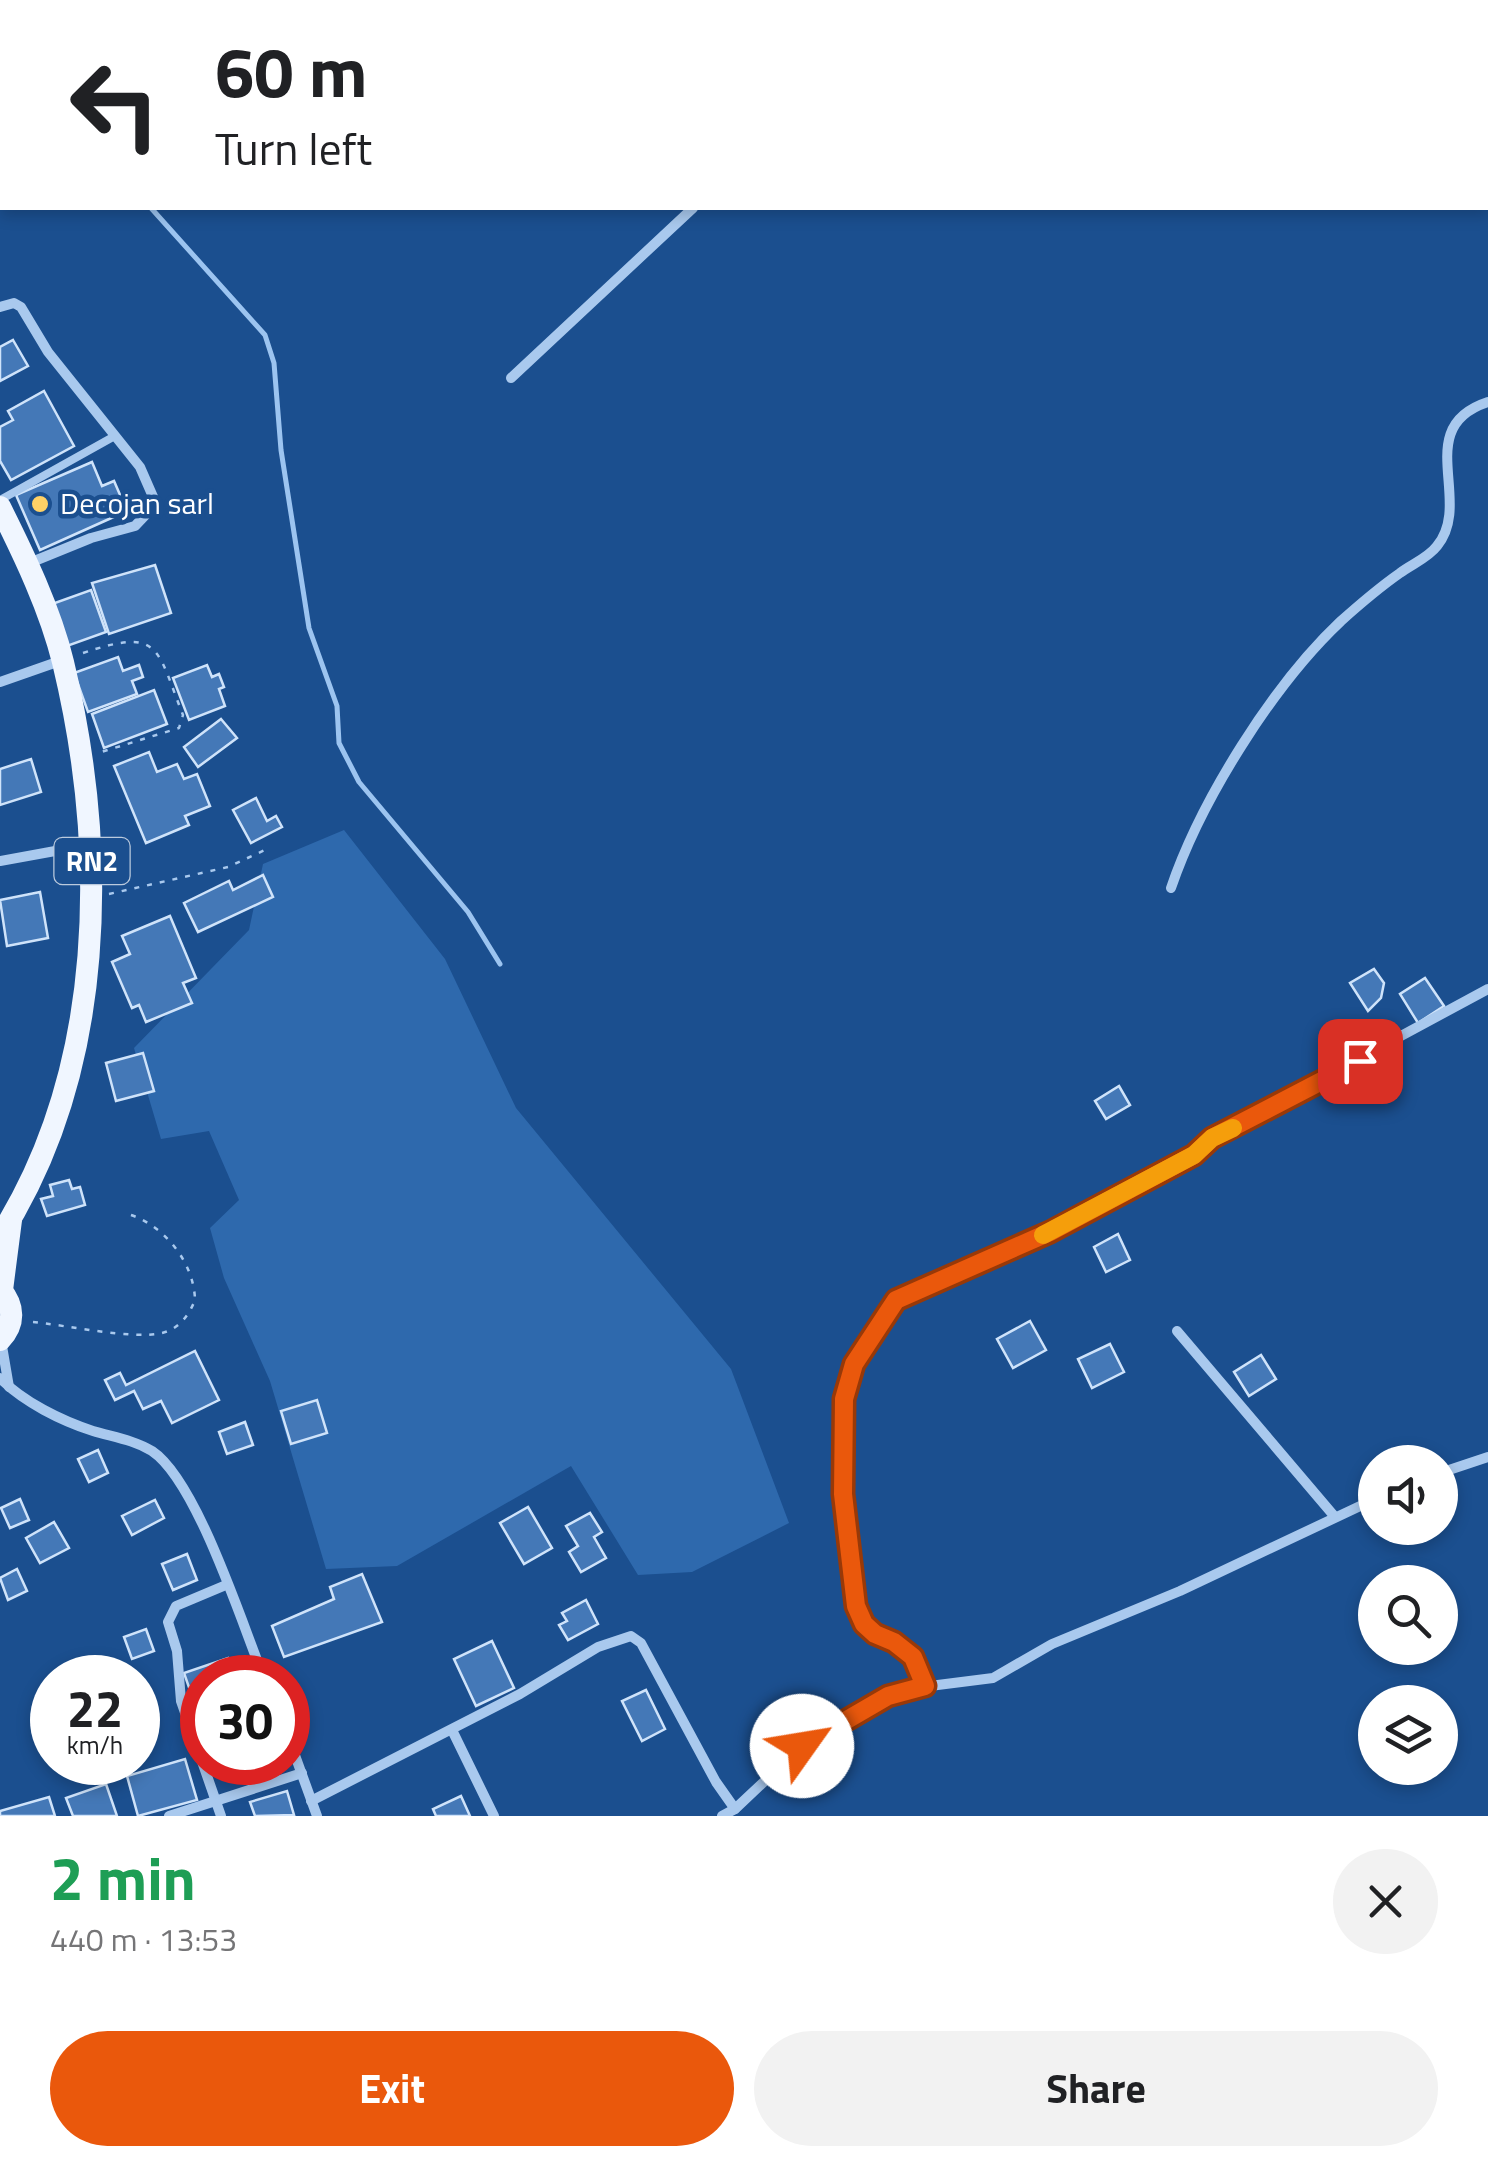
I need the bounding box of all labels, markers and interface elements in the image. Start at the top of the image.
text: 60 m [215,18,368,124]
icon: left [50,40,180,170]
text: Turn left [215,114,372,182]
place label: Decojan sarl [60,480,214,526]
marker: Decojan sarl [29,493,51,515]
road number: RN2 [54,838,130,884]
pin [1318,1019,1403,1104]
icon: arrive [1333,1034,1388,1089]
map controls [1358,1445,1458,1785]
button: sound [1358,1445,1458,1545]
button: search [1358,1565,1458,1665]
speed limit sign: 30 [180,1655,310,1785]
text: 22 [67,1670,123,1746]
button: layers [1358,1685,1458,1785]
position arrow [750,1694,854,1798]
text: km/h [67,1726,123,1764]
text: 2 min [50,1832,196,1923]
button: close [1333,1849,1438,1954]
text: 440 m · 13:53 [50,1915,237,1963]
button: Exit [50,2031,734,2146]
button: Share [754,2031,1438,2146]

